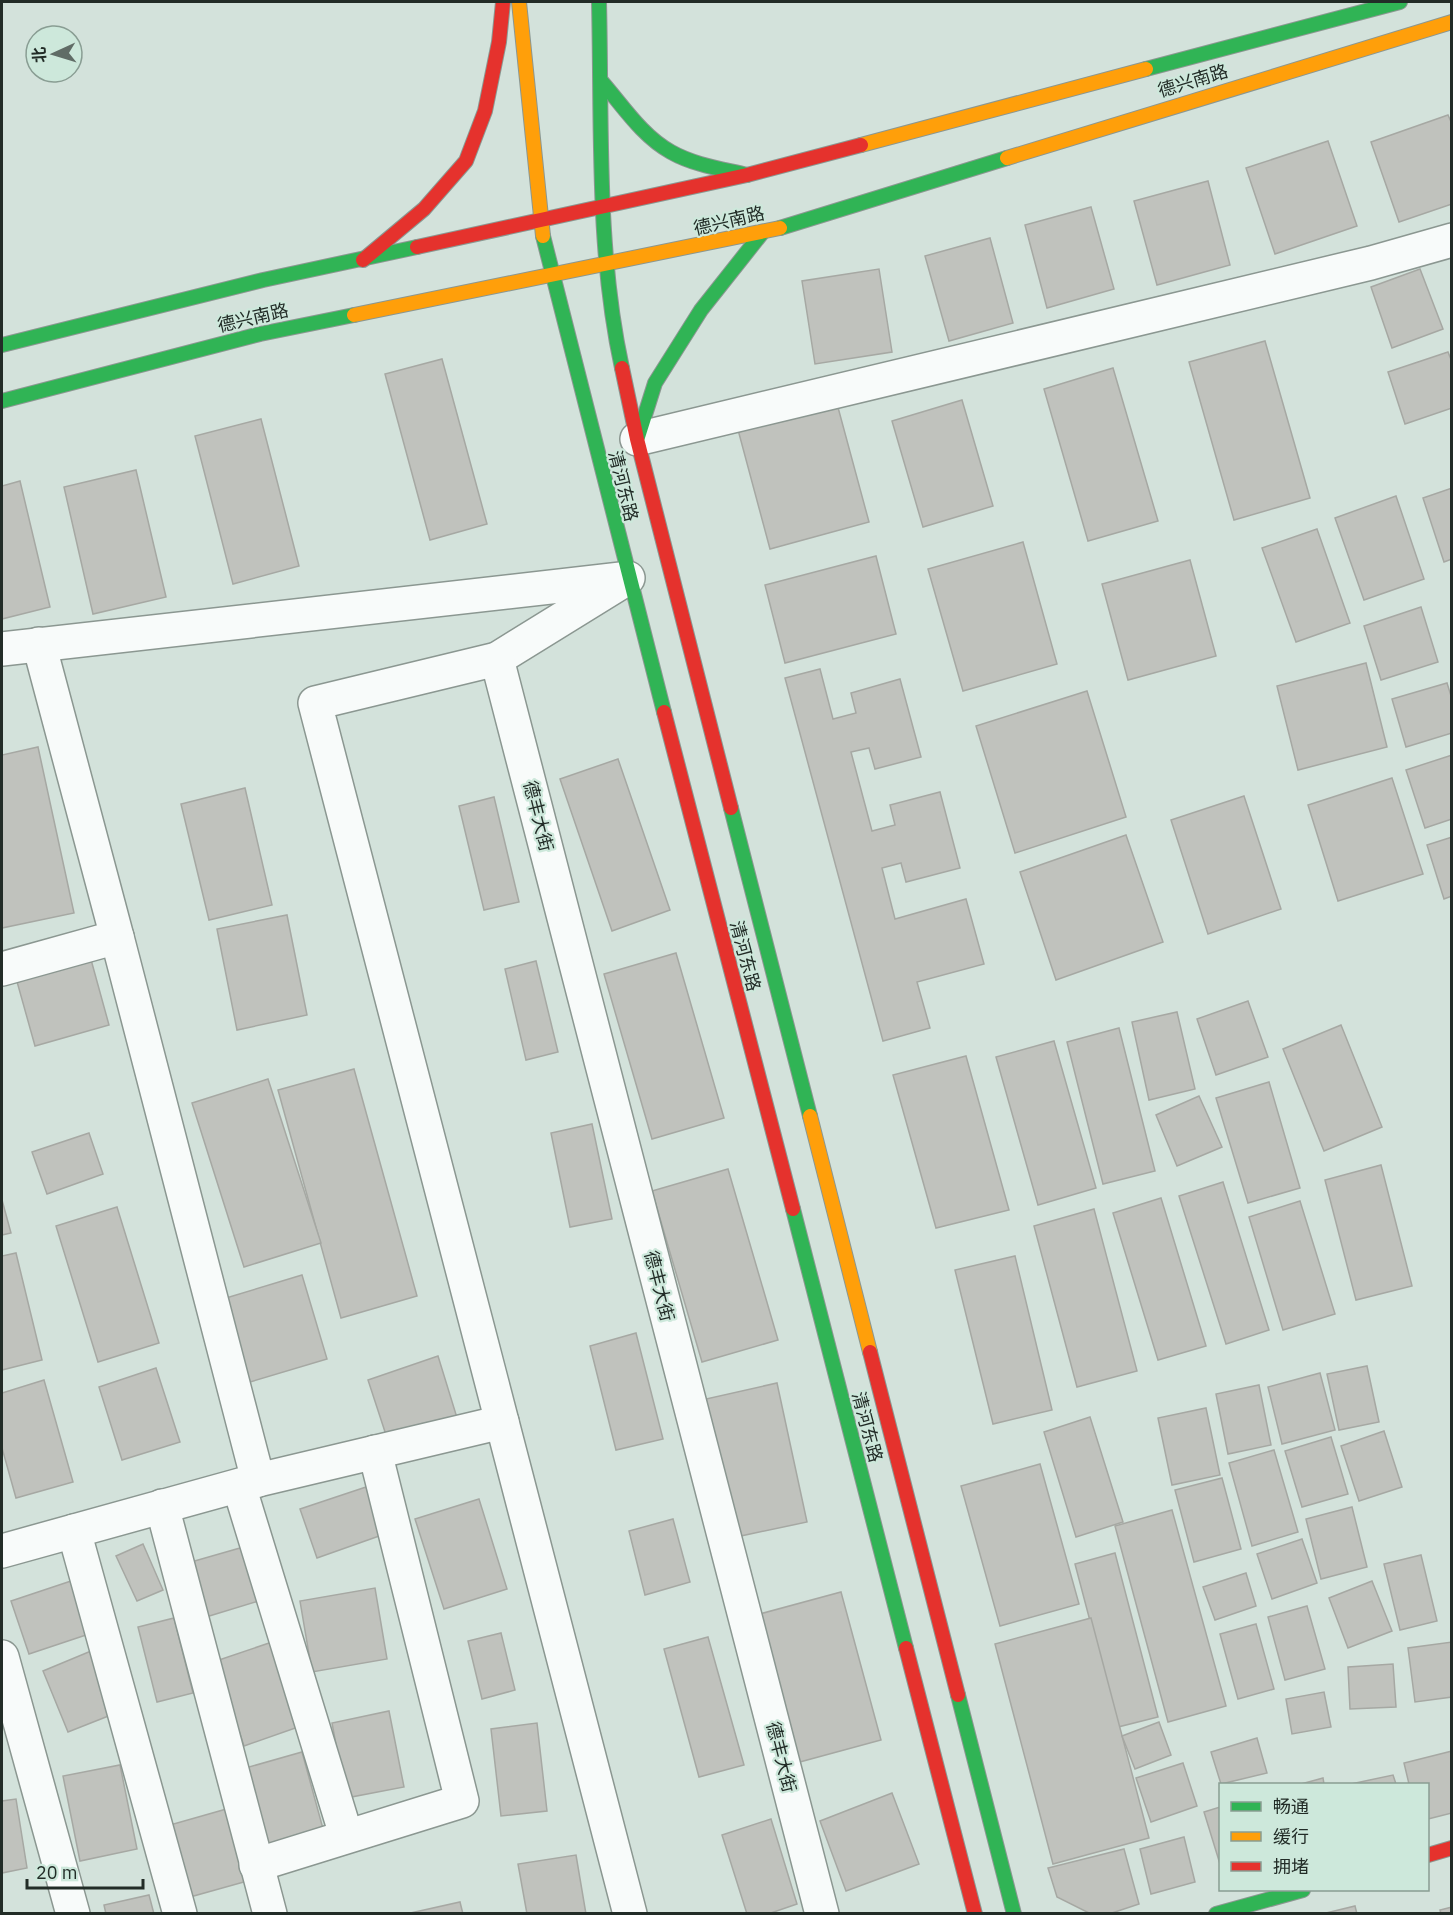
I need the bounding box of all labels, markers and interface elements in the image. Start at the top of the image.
north arrow [24,24,84,84]
text: 北 [29,46,50,64]
street label: 德兴南路 [1155,59,1231,102]
street label: 德兴南路 [691,201,767,240]
street label: 德兴南路 [215,298,291,337]
street label: 清河东路 [604,448,643,524]
street label: 德丰大街 [519,778,558,854]
street label: 清河东路 [725,918,766,994]
street label: 德丰大街 [640,1248,679,1324]
street label: 清河东路 [847,1389,888,1465]
street label: 德丰大街 [762,1719,801,1795]
legend [1219,1783,1429,1891]
text: 畅通 [1273,1795,1309,1818]
text: 缓行 [1273,1825,1309,1848]
scale bar [27,1852,142,1890]
text: 拥堵 [1273,1855,1309,1878]
text: 20 m [36,1861,78,1884]

